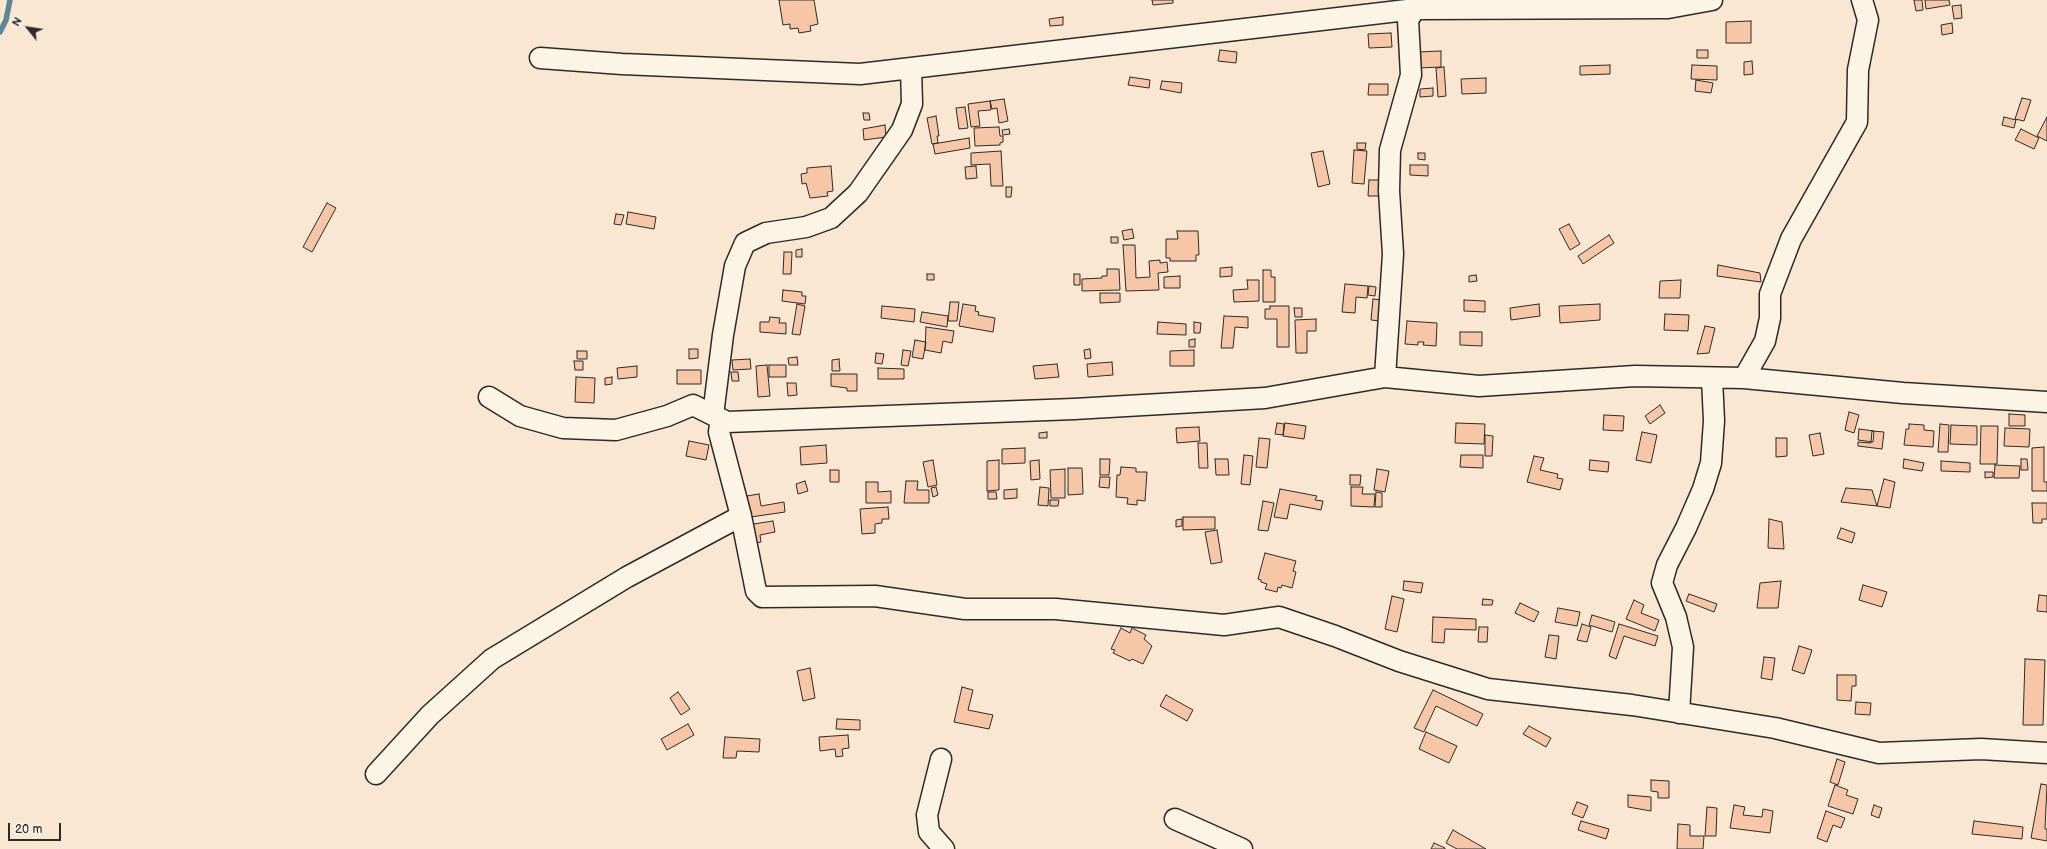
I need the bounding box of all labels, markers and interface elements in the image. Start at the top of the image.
north arrow [8,8,48,48]
text: N [9,15,25,29]
scale bar [10,815,63,841]
text: 20 m [15,822,42,837]

